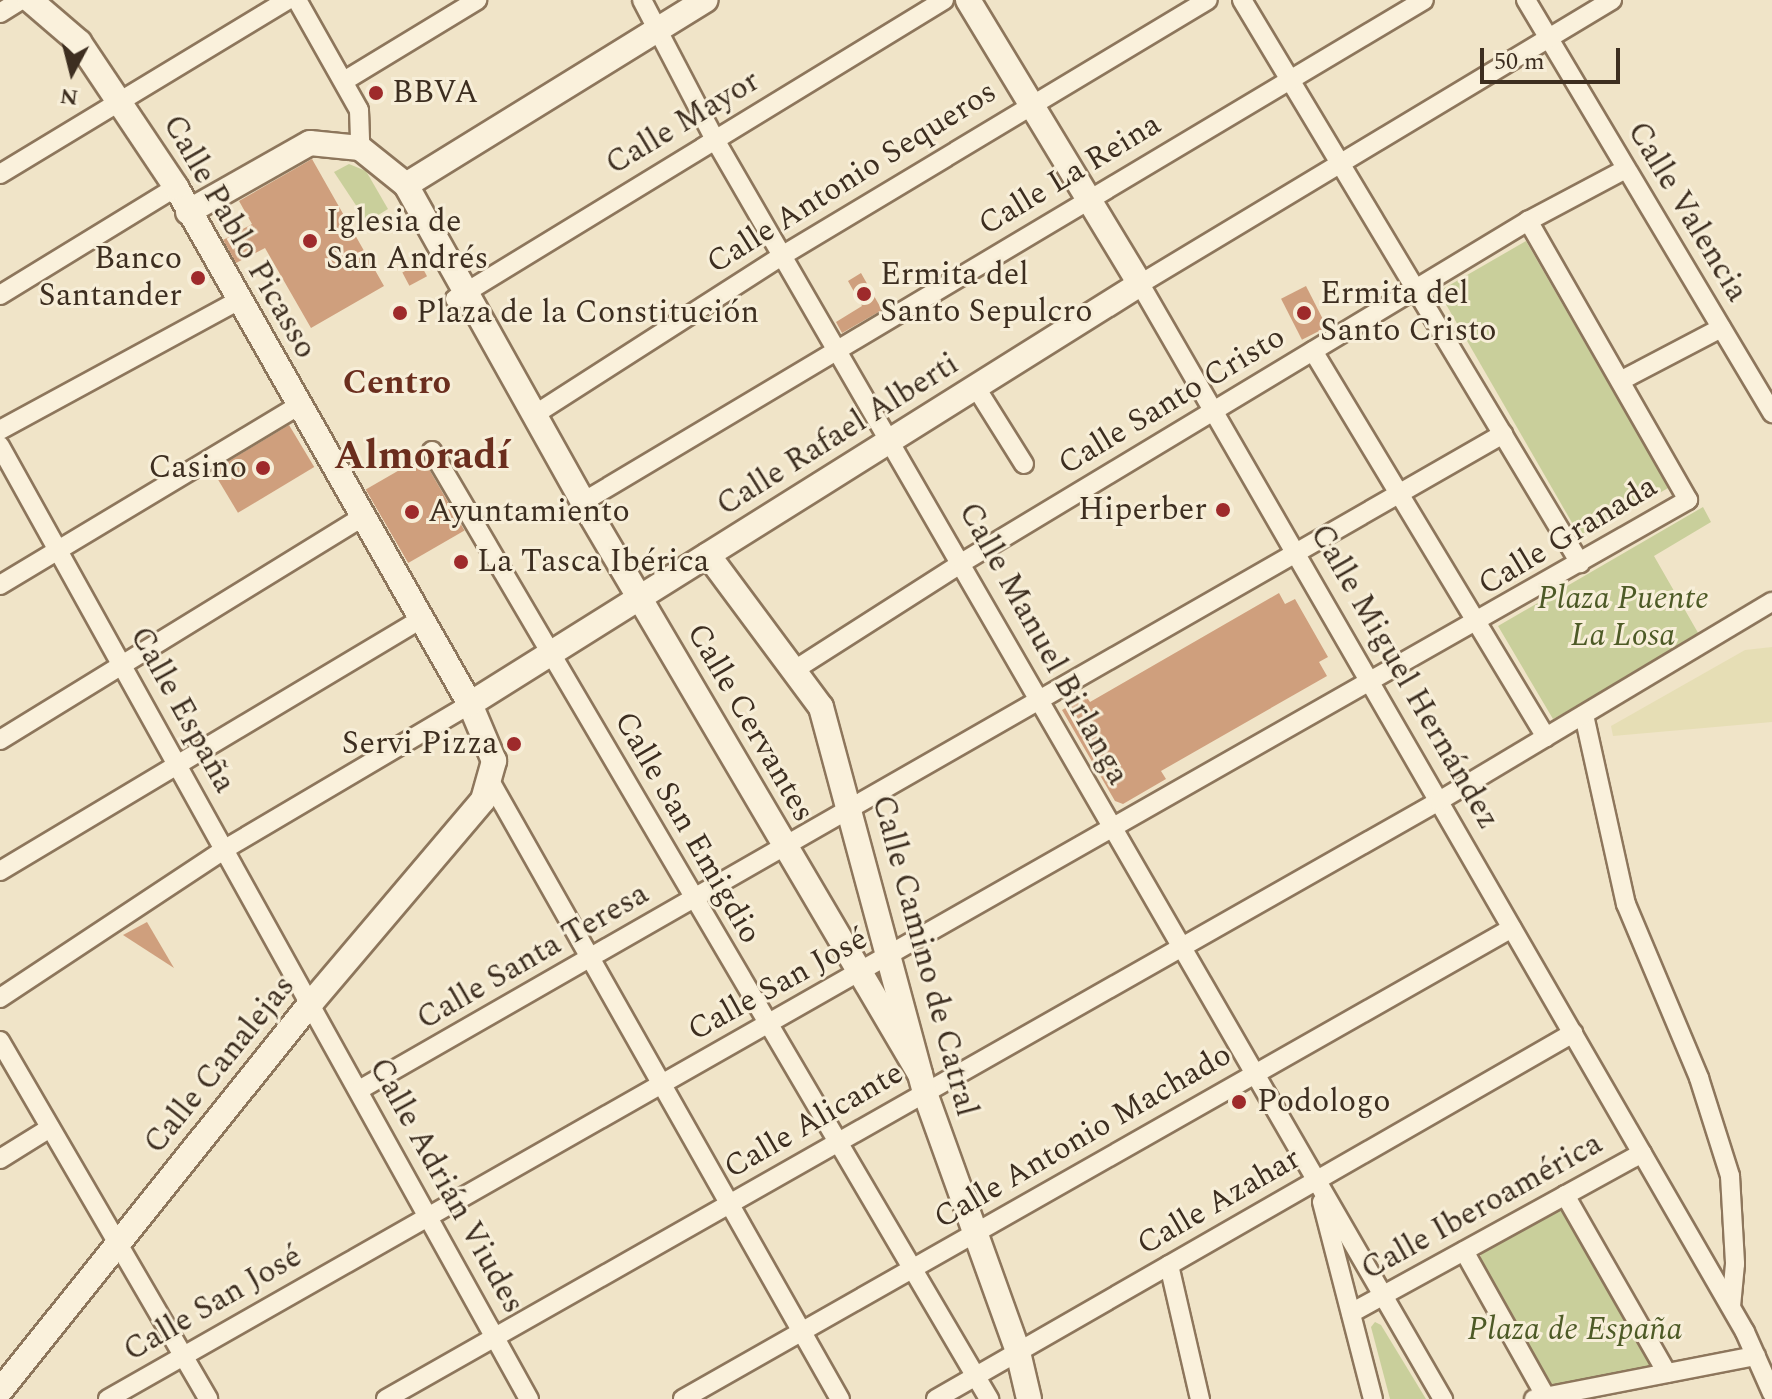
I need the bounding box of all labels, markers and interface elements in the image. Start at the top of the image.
north arrow [32,32,112,112]
scale bar [1484,32,1624,82]
text: 50 m [1494,44,1545,80]
street label: Calle Mayor [599,62,767,184]
street label: Calle Antonio Sequeros [700,73,1004,283]
place label: BBVA [392,74,478,112]
text: N [58,79,80,114]
marker: BBVA [367,84,385,102]
street label: Calle La Reina [972,106,1168,244]
street label: Calle Pablo Picasso [154,108,324,366]
street label: Calle Valencia [1618,115,1756,309]
place label: Iglesia de San Andrés [326,204,488,279]
marker: Iglesia de San Andrés [301,232,319,250]
place label: Banco Santander [38,241,182,316]
place label: Ermita del Santo Sepulcro [880,257,1092,332]
marker: Banco Santander [189,269,207,287]
place label: Ermita del Santo Cristo [1320,276,1497,351]
marker: Ermita del Santo Sepulcro [855,285,873,303]
place label: Plaza de la Constitución [416,294,759,332]
marker: Plaza de la Constitución [391,304,409,322]
marker: Ermita del Santo Cristo [1295,304,1313,322]
street label: Calle Santo Cristo [1052,318,1292,484]
street label: Calle Rafael Alberti [710,345,966,525]
district label: Centro [343,364,451,404]
district label: Almoradí [334,433,510,481]
place label: Casino [148,449,247,487]
marker: Casino [254,459,272,477]
street label: Calle Granada [1472,468,1664,604]
place label: Hiperber [1078,491,1207,529]
place label: Ayuntamiento [428,493,630,531]
street label: Calle Manuel Birlanga [949,496,1137,792]
marker: Hiperber [1214,501,1232,519]
marker: Ayuntamiento [403,503,421,521]
street label: Calle Miguel Hernández [1301,518,1507,836]
place label: La Tasca Ibérica [477,543,709,581]
marker: La Tasca Ibérica [452,553,470,571]
park label: Plaza Puente La Losa [1537,581,1709,656]
street label: Calle Cervantes [678,617,822,829]
street label: Calle España [121,620,243,800]
street label: Calle San Emigdio [605,705,769,951]
place label: Servi Pizza [342,725,498,763]
marker: Servi Pizza [505,735,523,753]
street label: Calle Camino de Catral [863,791,985,1121]
street label: Calle Santa Teresa [410,875,656,1039]
street label: Calle San José [682,920,874,1050]
street label: Calle Canalejas [136,968,304,1162]
street label: Calle Antonio Machado [927,1036,1239,1238]
street label: Calle Adrián Viudes [360,1052,532,1320]
street label: Calle Alicante [718,1054,910,1188]
place label: Podologo [1257,1083,1391,1121]
marker: Podologo [1228,1091,1250,1113]
street label: Calle Iberoamérica [1355,1125,1609,1289]
street label: Calle Azahar [1131,1140,1307,1264]
street label: Calle San José [117,1238,309,1370]
park label: Plaza de España [1468,1311,1682,1349]

